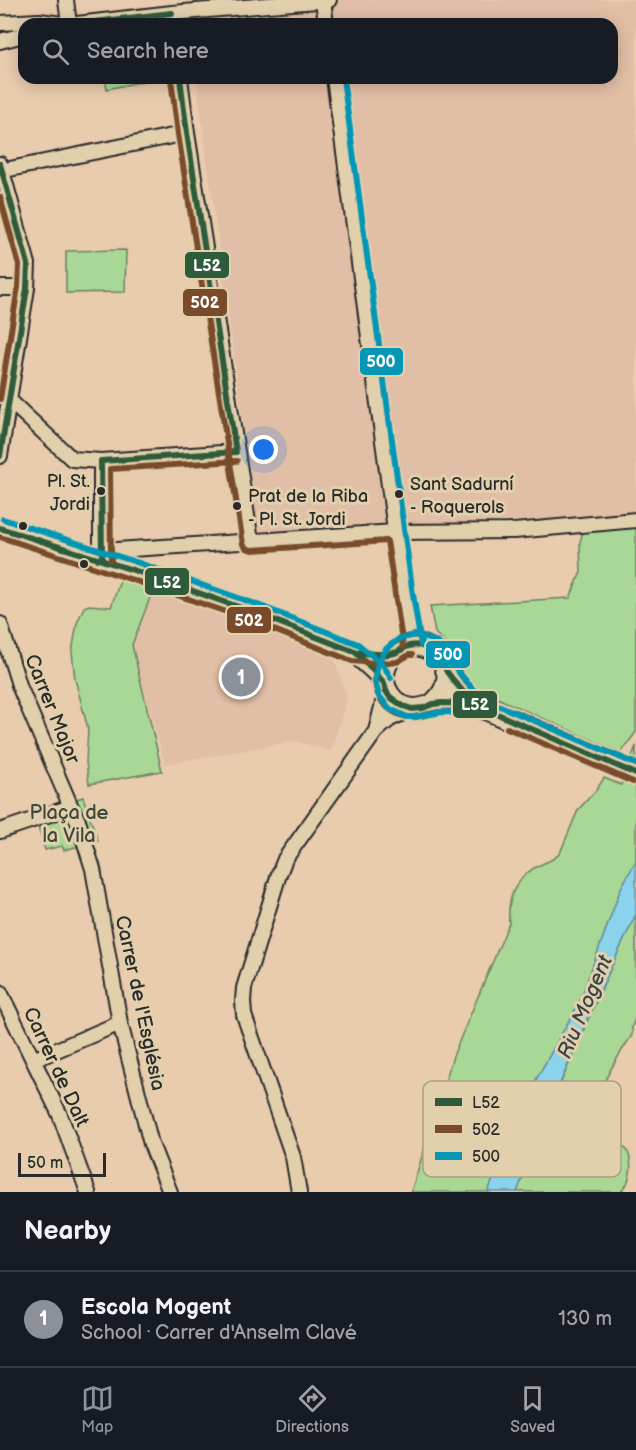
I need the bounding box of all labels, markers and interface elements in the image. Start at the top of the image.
search box [18,18,618,84]
icon: search [39,35,72,68]
text: Search here [87,38,209,65]
line badge: L52 [184,251,230,279]
text: L52 [193,257,221,276]
line badge: 502 [182,288,228,317]
text: 502 [191,294,220,313]
line badge: 500 [359,347,404,376]
text: 500 [366,353,396,372]
your location [249,435,278,464]
place label: Pl. St. Jordi [47,471,90,515]
place label: Sant Sadurní - Roquerols [410,474,514,518]
marker: Pl. St. Jordi [95,485,107,497]
place label: Prat de la Riba - Pl. St. Jordi [248,486,368,530]
marker: Sant Sadurní - Roquerols [393,488,405,500]
marker: Prat de la Riba - Pl. St. Jordi [231,500,243,512]
unlabelled marker [17,520,29,532]
unlabelled marker [78,558,90,570]
line badge: L52 [144,567,190,596]
text: L52 [153,574,181,593]
line badge: 502 [226,606,272,634]
text: 502 [235,612,264,631]
line badge: 500 [425,640,471,669]
text: 500 [433,646,463,665]
street label: Carrer Major [19,651,85,768]
pin: 1 [222,654,260,700]
line badge: L52 [452,690,498,719]
text: L52 [461,696,489,715]
park label: Plaça de la Vila [30,801,109,848]
street label: Carrer de l'Església [110,913,170,1093]
water label: Riu Mogent [552,951,618,1062]
street label: Carrer de Dalt [18,1003,94,1131]
legend [423,1081,621,1177]
text: L52 [472,1094,500,1113]
text: 502 [472,1121,501,1140]
text: 500 [472,1148,500,1167]
scale bar [18,1150,106,1178]
text: 50 m [27,1154,63,1173]
text: Nearby [24,1216,111,1247]
text: Escola Mogent [81,1294,231,1321]
text: 1 [39,1307,48,1331]
text: 130 m [558,1307,612,1331]
text: School · Carrer d'Anselm Clavé [81,1321,357,1345]
tab: Map [81,1382,114,1437]
tab: Directions [275,1382,349,1437]
tab: Saved [510,1382,555,1437]

